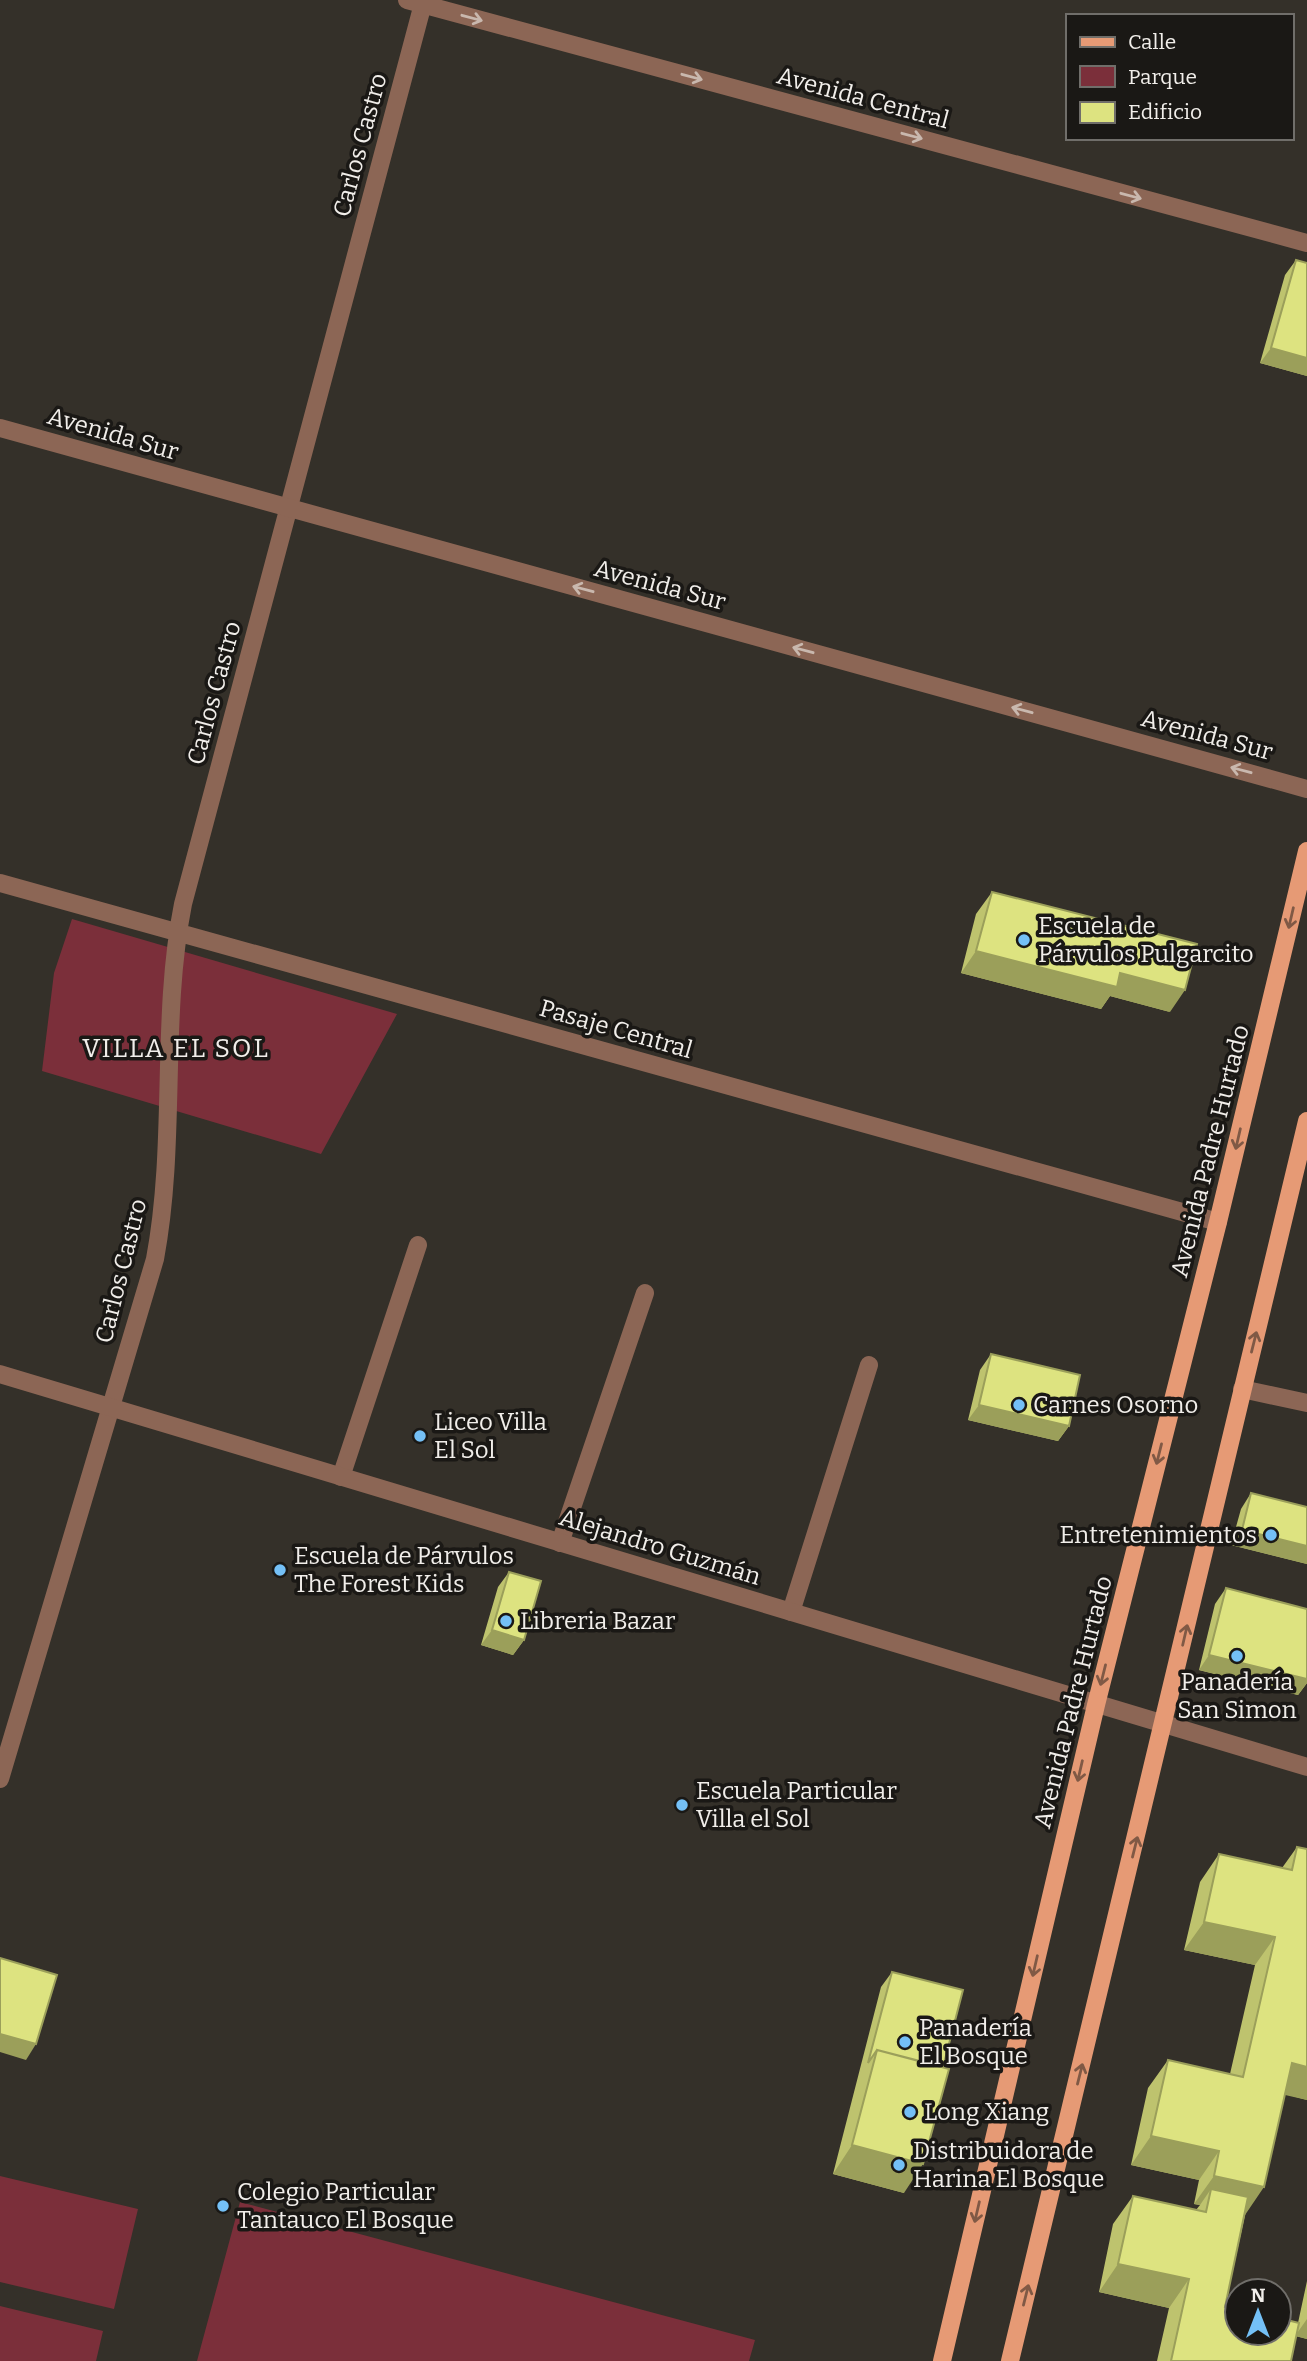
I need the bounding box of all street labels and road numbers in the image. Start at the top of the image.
street label: Avenida Central [774,62,952,134]
street label: Carlos Castro [327,70,393,220]
street label: Avenida Sur [44,402,182,466]
street label: Avenida Sur [591,554,729,616]
street label: Carlos Castro [181,618,247,768]
street label: Avenida Sur [1138,704,1276,766]
street label: Pasaje Central [536,994,696,1064]
street label: Avenida Padre Hurtado [1165,1022,1255,1280]
street label: Carlos Castro [90,1196,152,1346]
street label: Alejandro Guzmán [556,1503,764,1591]
street label: Avenida Padre Hurtado [1028,1573,1118,1831]

